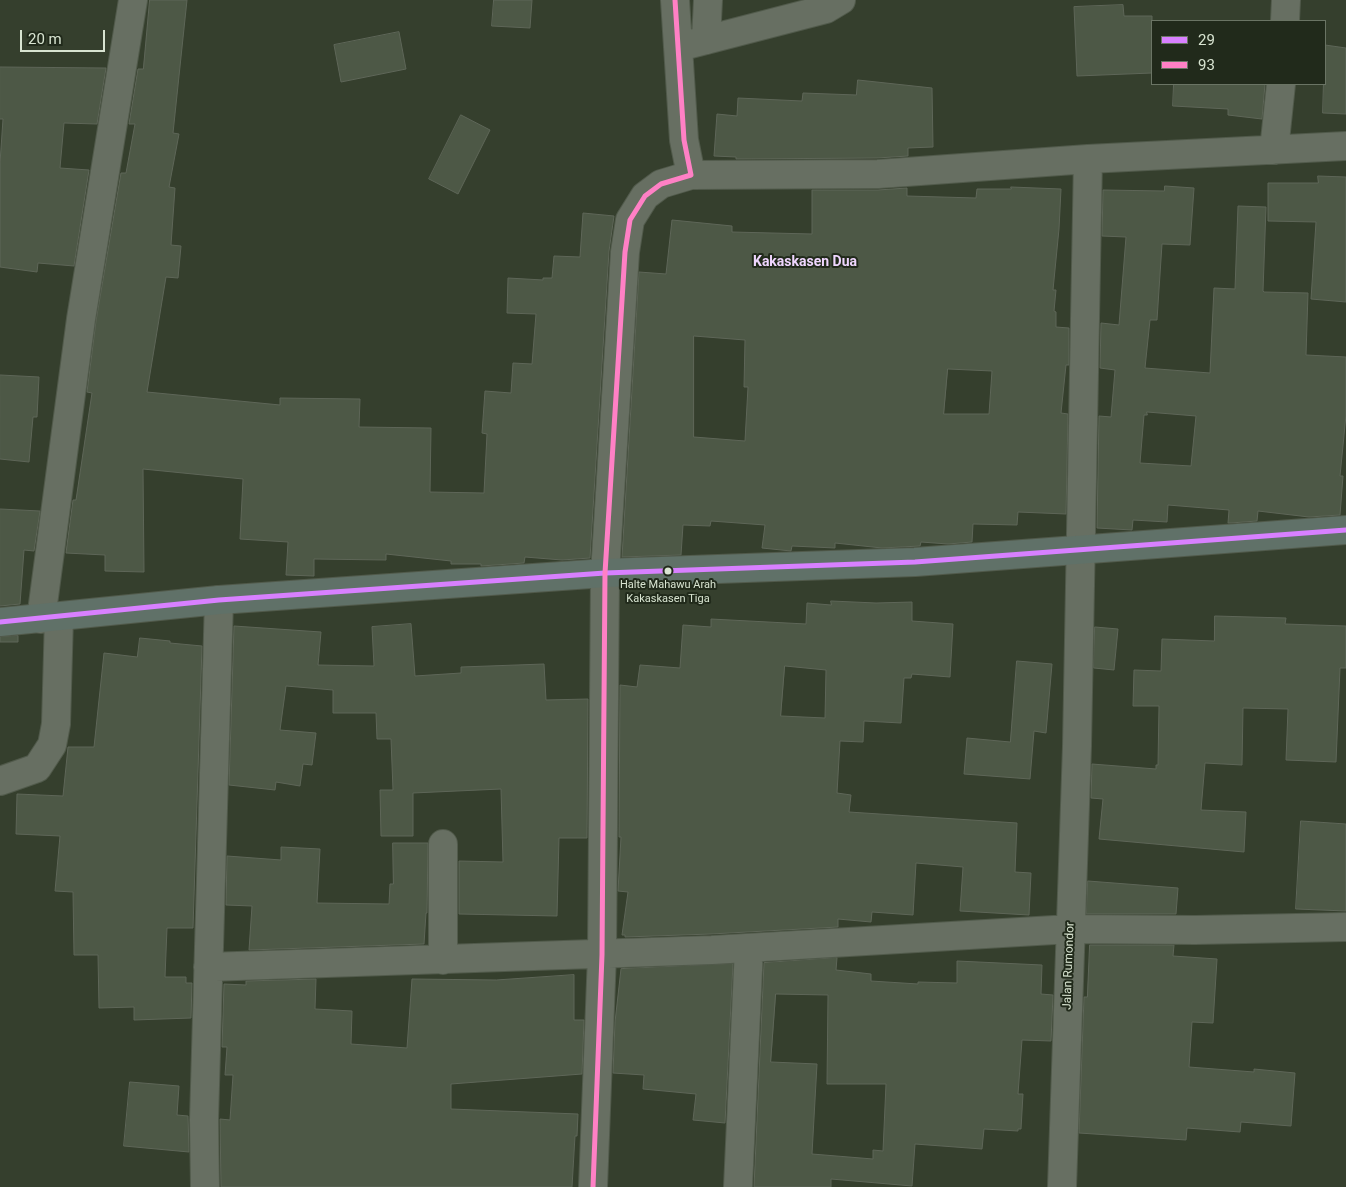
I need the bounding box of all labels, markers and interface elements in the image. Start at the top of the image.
scale bar [22,20,108,52]
legend [1151,20,1326,85]
text: 20 m [28,30,62,48]
text: 29 [1198,31,1215,49]
text: 93 [1198,56,1215,74]
district label: Kakaskasen Dua [753,254,857,270]
marker: Halte Mahawu Arah Kakaskasen Tiga [663,566,673,576]
place label: Halte Mahawu Arah Kakaskasen Tiga [620,578,716,604]
street label: Jalan Rumondor [1060,922,1078,1010]

